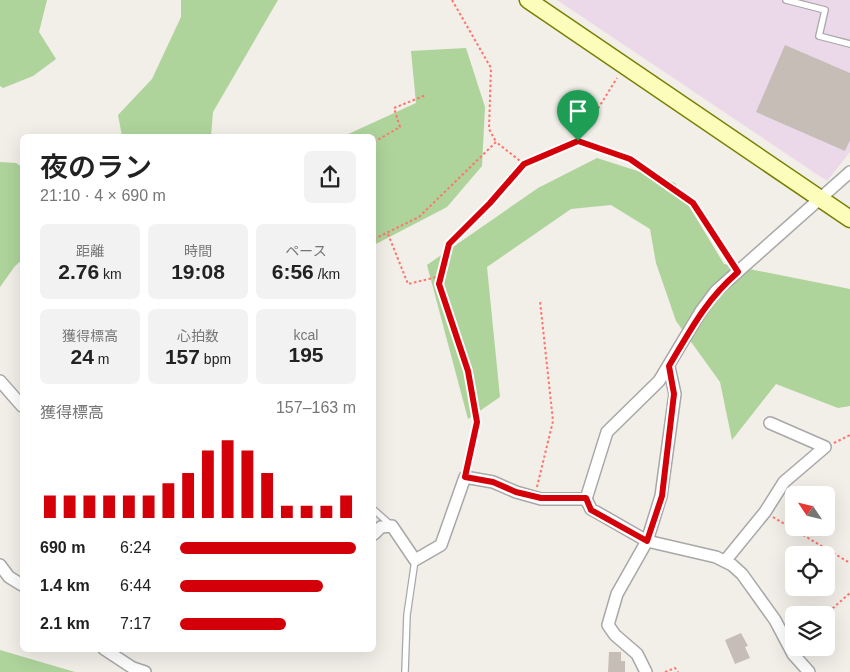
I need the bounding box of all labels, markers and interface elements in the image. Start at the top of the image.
pin [557,90,599,141]
icon: arrive [564,97,592,125]
button: share [304,151,356,203]
text: 夜のラン [40,152,152,183]
text: 21:10 · 4 × 690 m [40,187,166,204]
text: 距離 [76,243,104,259]
text: 時間 [184,243,212,259]
text: ペース [285,243,327,259]
text: 2.76 [58,260,99,283]
text: 19:08 [171,260,225,283]
text: 6:56 [272,260,314,283]
text: km [99,266,122,282]
text: /km [314,266,340,282]
text: kcal [294,327,318,343]
text: 獲得標高 [62,328,118,344]
text: 心拍数 [177,328,219,344]
text: 195 [288,343,324,366]
text: 24 [71,345,94,368]
text: 157 [165,345,200,368]
text: m [94,351,109,367]
text: bpm [200,351,231,367]
text: 157–163 m [276,399,356,416]
text: 獲得標高 [40,404,104,421]
north arrow [785,486,835,536]
map controls [785,486,835,656]
text: 690 m [40,539,85,556]
text: 6:24 [120,539,151,556]
button: locate [785,546,835,596]
text: 1.4 km [40,577,90,594]
text: 6:44 [120,577,151,594]
button: layers [785,606,835,656]
text: 2.1 km [40,615,90,632]
text: 7:17 [120,615,151,632]

